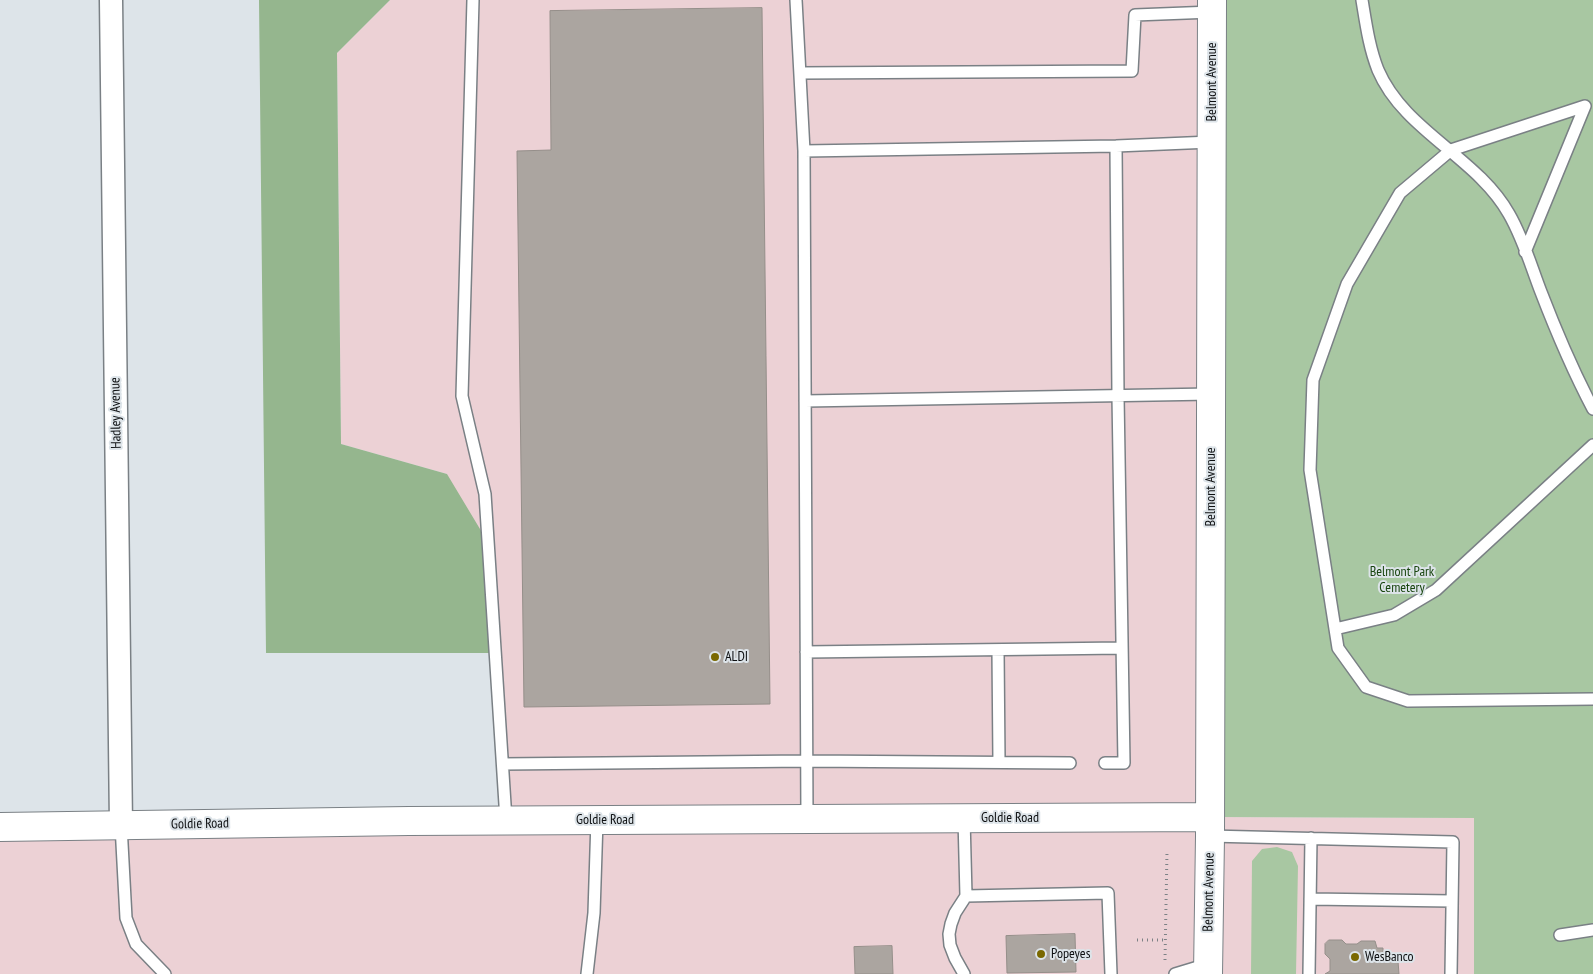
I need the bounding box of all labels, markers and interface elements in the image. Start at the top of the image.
street label: Belmont Avenue [1204,42,1220,122]
street label: Hadley Avenue [107,377,125,449]
street label: Belmont Avenue [1203,447,1219,527]
park label: Belmont Park Cemetery [1370,564,1434,596]
place label: ALDI [725,649,748,665]
marker: ALDI [709,651,721,663]
street label: Goldie Road [981,810,1039,826]
street label: Goldie Road [576,812,634,828]
street label: Goldie Road [171,815,229,833]
street label: Belmont Avenue [1200,852,1218,932]
place label: Popeyes [1051,946,1090,962]
marker: Popeyes [1035,948,1047,960]
place label: WesBanco [1365,949,1414,965]
marker: WesBanco [1349,951,1361,963]

